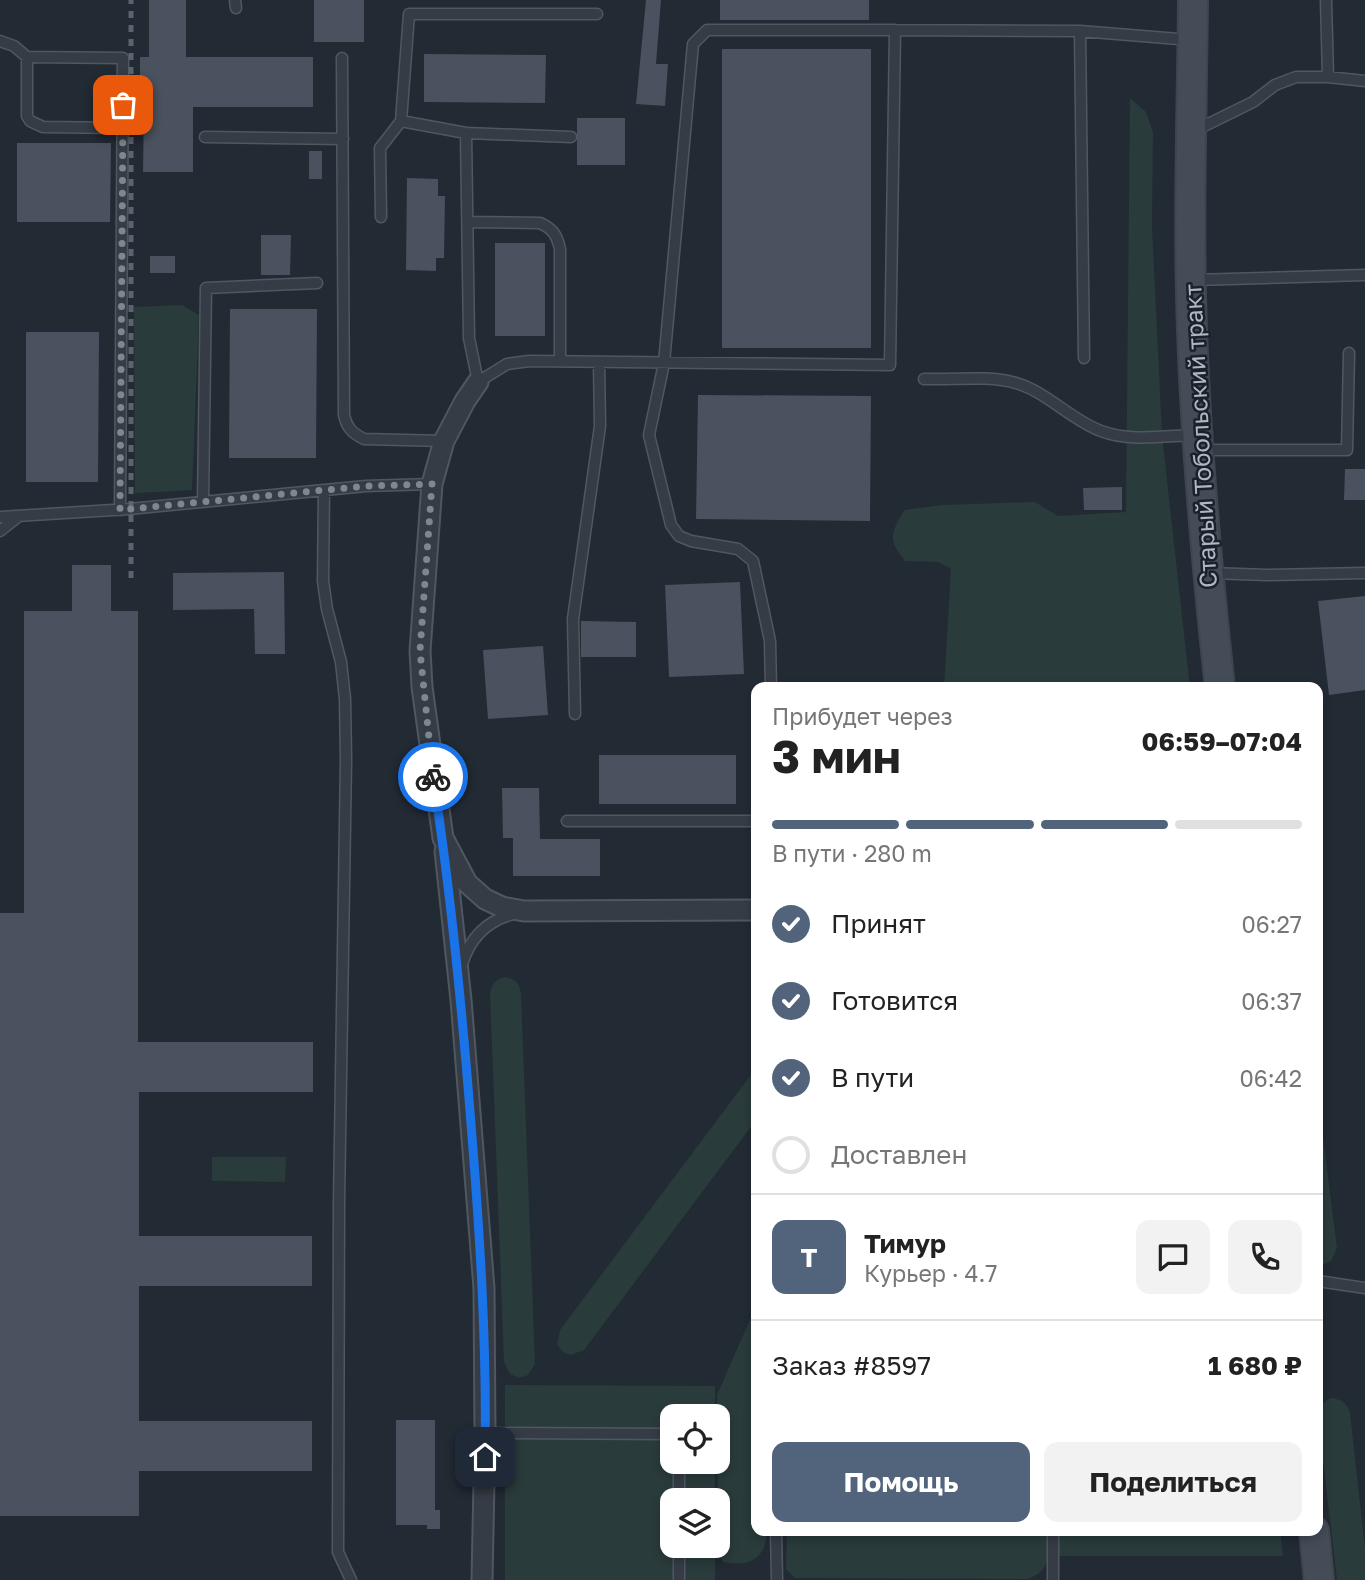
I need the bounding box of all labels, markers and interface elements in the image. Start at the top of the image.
pin [93,75,153,135]
icon: bag [104,86,142,124]
street label: Старый Тобольский тракт [1177,283,1222,589]
text: Прибудет через [772,702,953,730]
text: 06:59–07:04 [1142,726,1302,757]
text: 3 мин [772,728,901,783]
courier [398,742,468,812]
icon: bike [414,758,452,796]
text: В пути · 280 m [772,839,932,867]
icon: check [772,905,810,943]
text: Принят [831,908,926,939]
text: 06:27 [1241,910,1302,938]
icon: check [772,982,810,1020]
text: Готовится [831,985,958,1016]
text: 06:37 [1241,987,1302,1015]
icon: check [772,1059,810,1097]
text: В пути [831,1062,914,1093]
text: 06:42 [1240,1064,1302,1092]
text: Доставлен [831,1139,967,1170]
button: chat [1136,1220,1210,1294]
button: phone [1228,1220,1302,1294]
text: Тимур [864,1228,946,1259]
text: Т [801,1242,817,1273]
text: Курьер · 4.7 [864,1259,998,1287]
text: Заказ #8597 [772,1350,931,1381]
text: 1 680 ₽ [1208,1350,1302,1381]
map controls [660,1404,730,1558]
button: locate [660,1404,730,1474]
pin [455,1427,515,1487]
icon: home [466,1438,504,1476]
button: Помощь [772,1442,1030,1522]
button: Поделиться [1044,1442,1302,1522]
button: layers [660,1488,730,1558]

